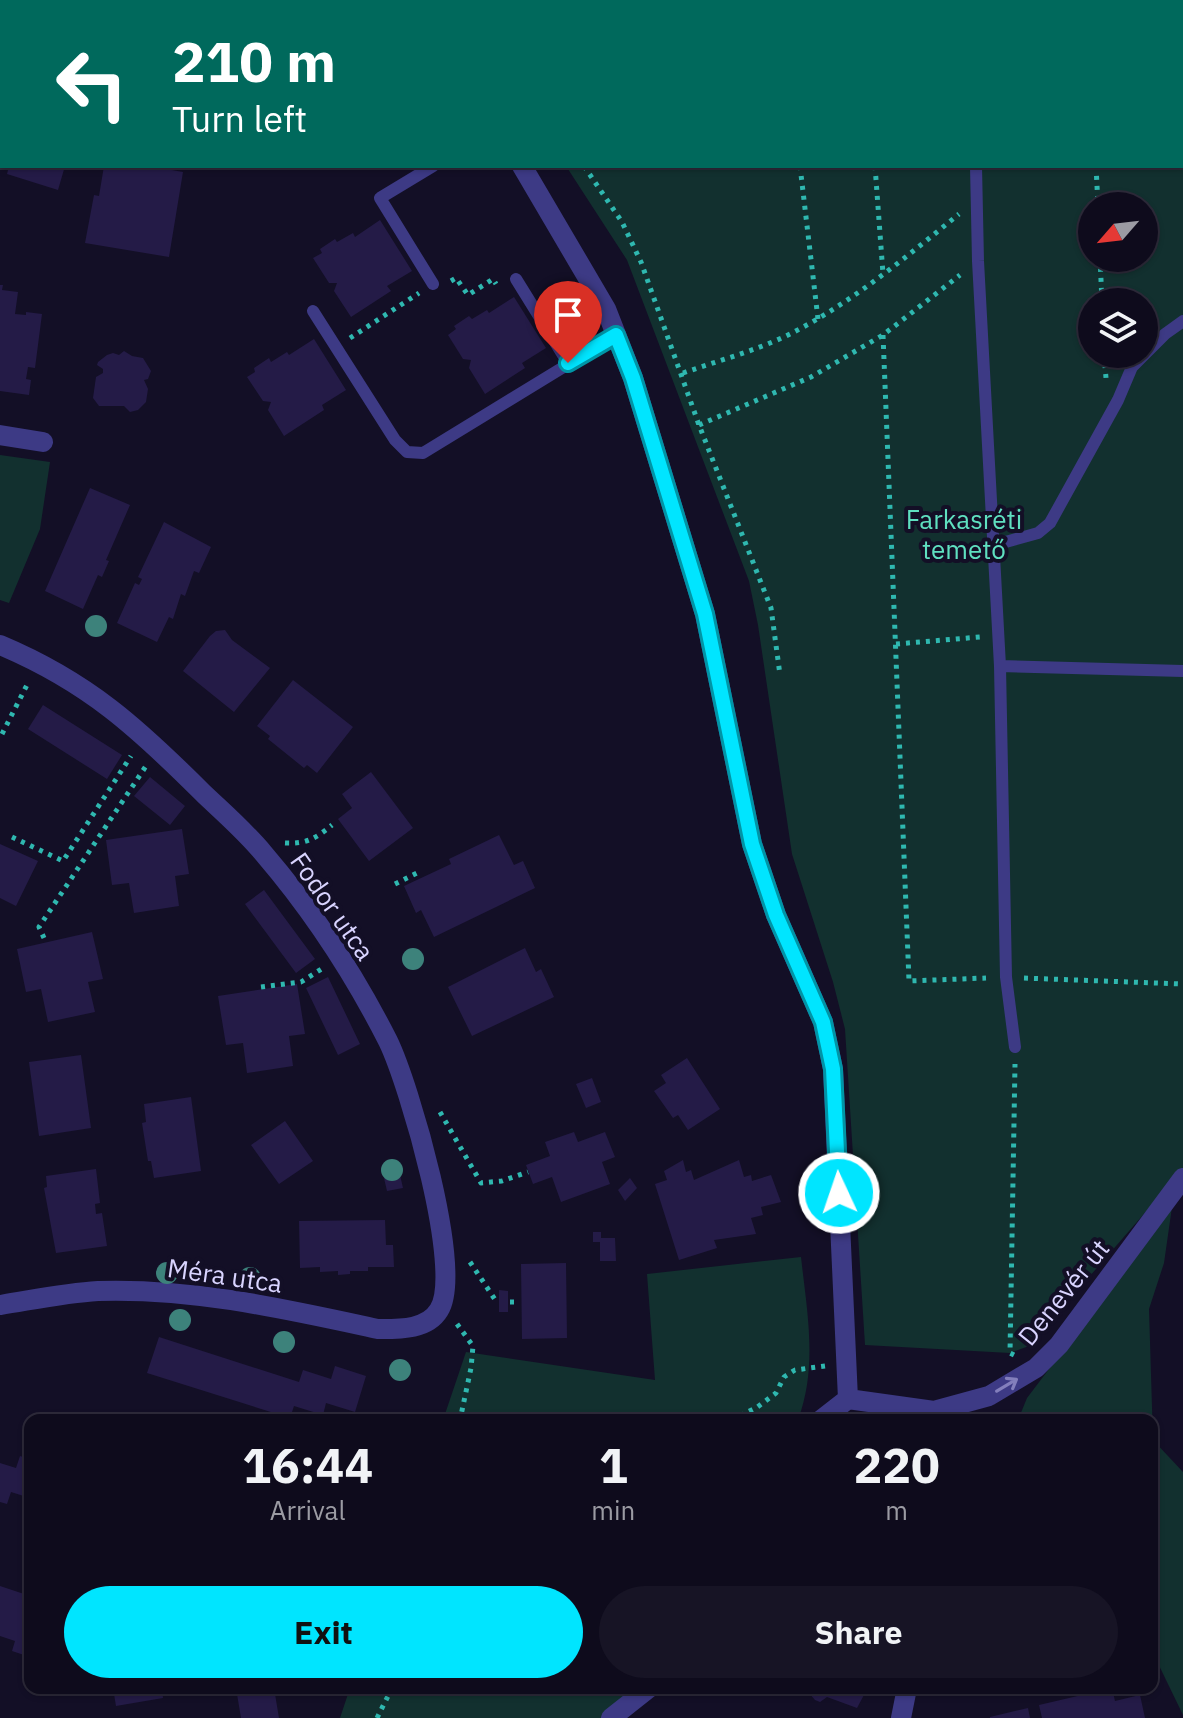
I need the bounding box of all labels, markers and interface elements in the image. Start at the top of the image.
text: 210 m [172,25,336,97]
icon: left [40,32,144,136]
text: Turn left [172,95,307,142]
north arrow [1078,192,1158,272]
map controls [1078,192,1158,368]
pin [534,281,602,363]
button: layers [1078,288,1158,368]
icon: arrive [546,293,590,337]
park label: Farkasréti temető [906,502,1022,566]
street label: Fodor utca [283,845,383,967]
position arrow [797,1151,881,1235]
street label: Denevér út [1010,1232,1116,1352]
street label: Méra utca [165,1250,285,1300]
one-way arrow [995,1377,1018,1393]
text: 16:44 [242,1434,373,1496]
text: 1 [599,1434,628,1496]
text: 220 [853,1434,940,1496]
text: Arrival [270,1493,346,1527]
text: min [591,1493,635,1527]
text: m [885,1493,908,1527]
button: Exit [64,1586,583,1678]
button: Share [599,1586,1118,1678]

